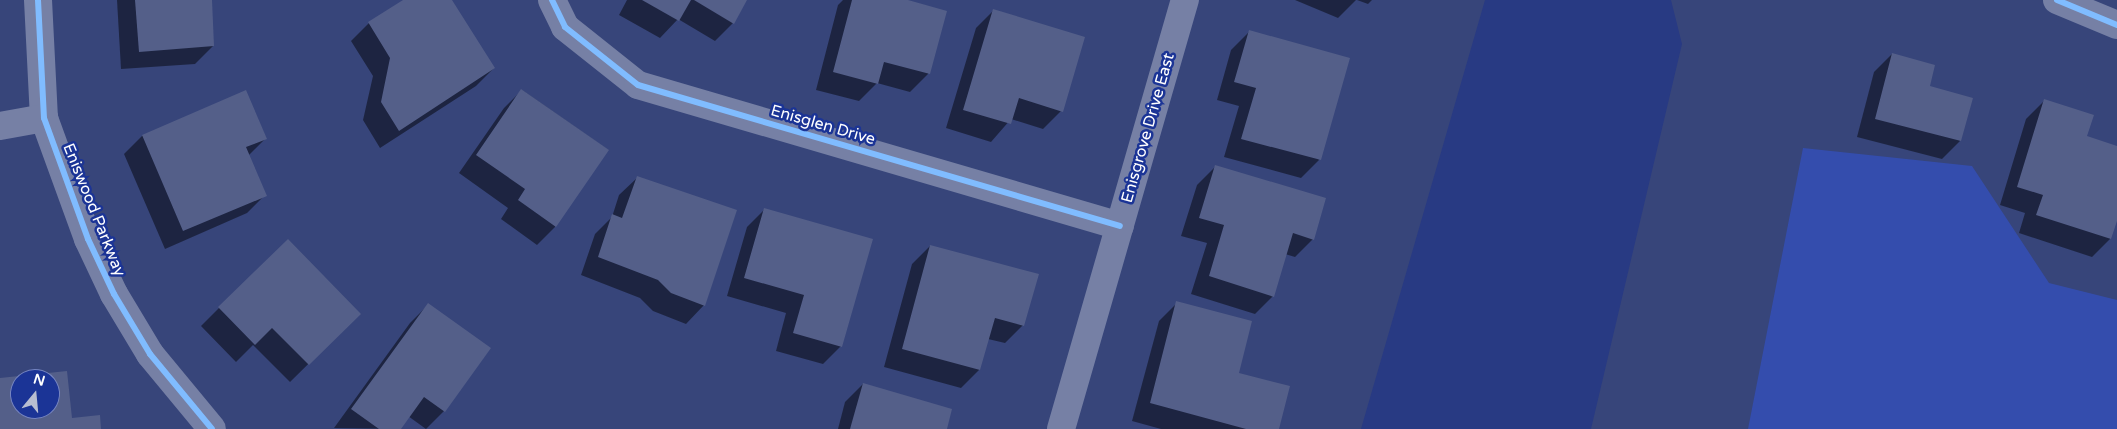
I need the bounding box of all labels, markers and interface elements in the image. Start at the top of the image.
street label: Enisgrove Drive East [1117,51,1179,205]
street label: Enisglen Drive [768,101,878,149]
street label: Eniswood Parkway [59,141,129,279]
north arrow [10,369,60,419]
text: N [31,370,47,390]

